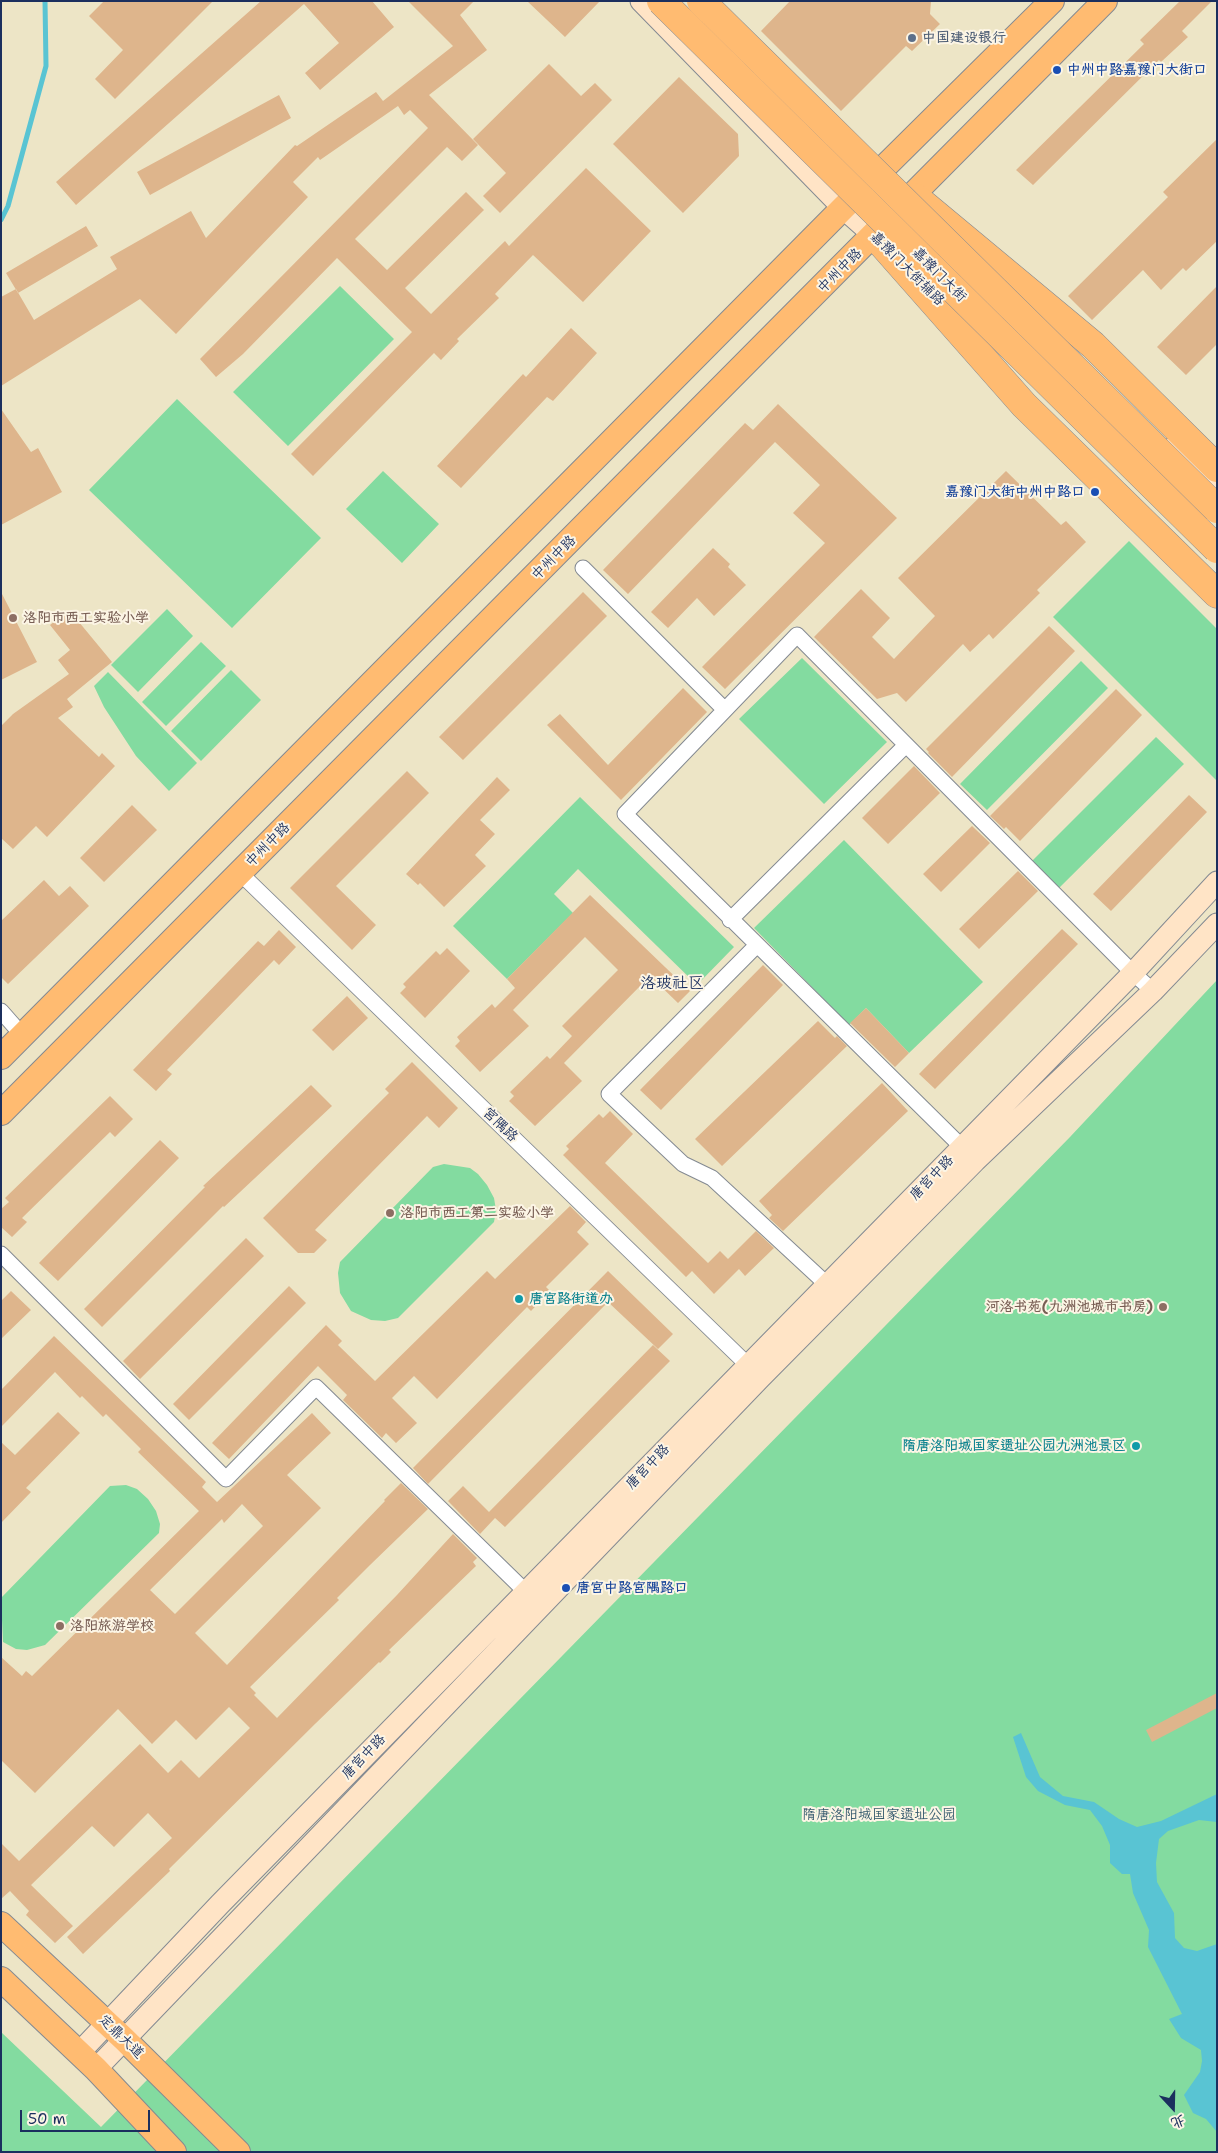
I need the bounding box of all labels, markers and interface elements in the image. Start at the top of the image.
place label: 中国建设银行 [922,30,1006,46]
marker: 中国建设银行 [906,32,918,44]
place label: 中州中路嘉豫门大街口 [1067,62,1207,78]
marker: 中州中路嘉豫门大街口 [1051,64,1063,76]
street label: 嘉豫门大街辅路 [866,228,948,310]
street label: 嘉豫门大街 [908,244,970,306]
street label: 中州中路 [814,245,866,297]
place label: 嘉豫门大街中州中路口 [945,484,1085,500]
marker: 嘉豫门大街中州中路口 [1089,486,1101,498]
street label: 中州中路 [528,532,580,584]
place label: 洛阳市西工实验小学 [23,610,149,626]
marker: 洛阳市西工实验小学 [7,612,19,624]
street label: 中州中路 [242,819,294,871]
district label: 洛玻社区 [640,974,704,994]
street label: 宫隅路 [479,1104,521,1146]
street label: 唐宫中路 [907,1152,957,1204]
place label: 洛阳市西工第二实验小学 [400,1205,554,1221]
marker: 洛阳市西工第二实验小学 [384,1207,396,1219]
place label: 唐宫路街道办 [529,1291,613,1307]
marker: 唐宫路街道办 [513,1293,525,1305]
place label: 河洛书苑(九洲池城市书房) [986,1299,1153,1315]
marker: 河洛书苑(九洲池城市书房) [1157,1301,1169,1313]
place label: 隋唐洛阳城国家遗址公园九洲池景区 [902,1438,1126,1454]
marker: 隋唐洛阳城国家遗址公园九洲池景区 [1130,1440,1142,1452]
street label: 唐宫中路 [623,1441,673,1493]
place label: 唐宫中路宫隅路口 [576,1580,688,1596]
marker: 唐宫中路宫隅路口 [560,1582,572,1594]
place label: 洛阳旅游学校 [70,1618,154,1634]
marker: 洛阳旅游学校 [54,1620,66,1632]
street label: 唐宫中路 [339,1731,389,1783]
park label: 隋唐洛阳城国家遗址公园 [802,1807,956,1823]
street label: 定鼎大道 [95,2012,147,2062]
north arrow [1148,2083,1198,2133]
scale bar [22,2100,152,2132]
text: 50 m [28,2109,66,2129]
text: 北 [1169,2111,1188,2133]

